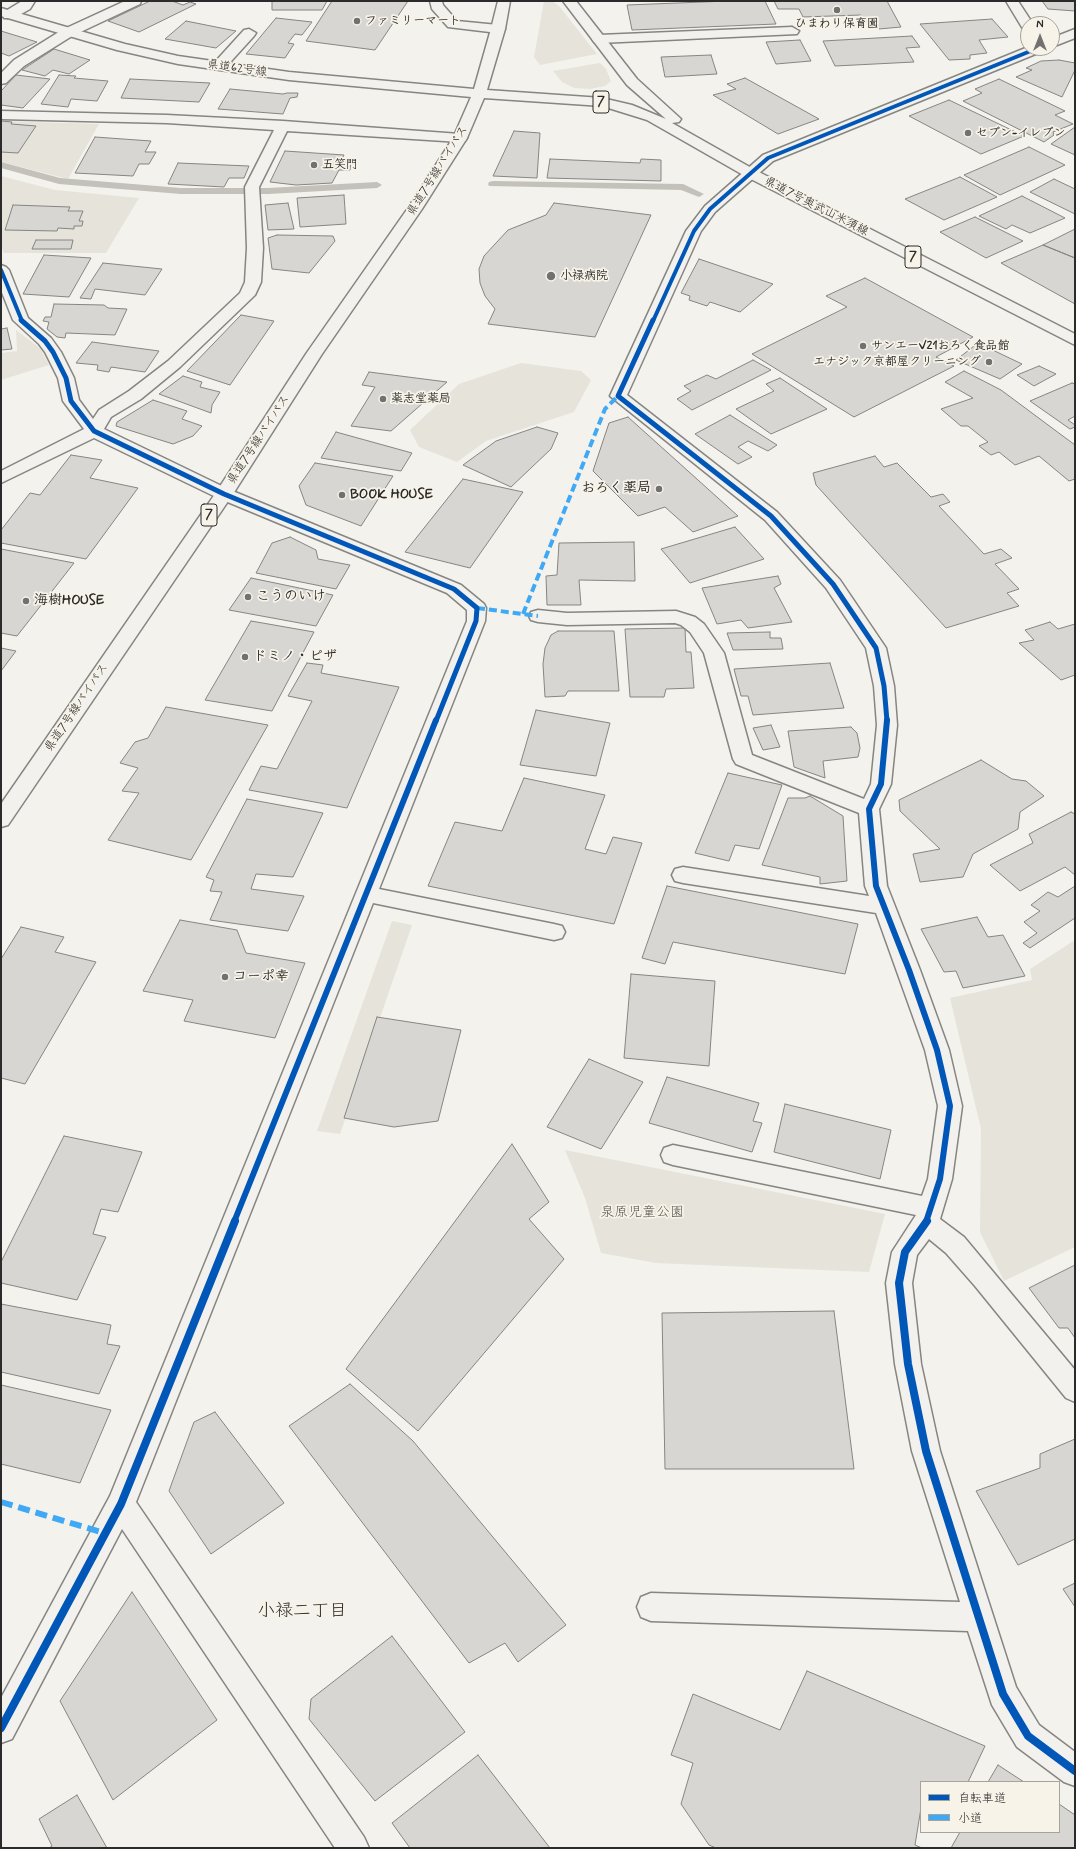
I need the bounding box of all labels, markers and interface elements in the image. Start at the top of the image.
marker: ひまわり保育園 [832,5,842,15]
place label: ファミリーマート [365,14,461,28]
marker: ファミリーマート [352,16,362,26]
north arrow [1020,16,1060,56]
place label: ひまわり保育園 [795,17,879,31]
text: N [1036,18,1044,32]
street label: 県道62号線 [206,58,268,80]
road number: 7 [593,91,609,113]
street label: 県道7号線バイパス [405,123,471,219]
place label: セブン-イレブン [976,126,1065,140]
marker: セブン-イレブン [963,128,973,138]
place label: 五笑門 [322,158,358,172]
marker: 五笑門 [309,160,319,170]
street label: 県道7号奥武山米須線 [761,174,871,240]
road number: 7 [905,246,921,268]
place label: 小禄病院 [560,269,608,283]
marker: 小禄病院 [545,270,557,282]
place label: サンエーV21おろく食品館 [871,339,1010,353]
marker: サンエーV21おろく食品館 [858,341,868,351]
place label: エナジック京都屋クリーニング [813,355,981,369]
marker: エナジック京都屋クリーニング [984,357,994,367]
place label: 薬志堂薬局 [391,392,451,406]
street label: 県道7号線バイパス [225,393,293,487]
marker: 薬志堂薬局 [378,394,388,404]
place label: おろく薬局 [581,481,651,497]
marker: おろく薬局 [654,484,664,494]
place label: BOOK HOUSE [350,487,433,503]
marker: BOOK HOUSE [337,490,347,500]
road number: 7 [201,504,217,526]
place label: こうのいけ [256,589,326,605]
marker: こうのいけ [243,592,253,602]
place label: 海樹HOUSE [34,593,104,609]
marker: 海樹HOUSE [21,596,31,606]
place label: ドミノ・ピザ [253,649,337,665]
marker: ドミノ・ピザ [240,652,250,662]
street label: 県道7号線バイパス [42,661,112,755]
place label: コーポ幸 [233,969,289,985]
marker: コーポ幸 [220,972,230,982]
park label: 泉原児童公園 [600,1205,684,1221]
district label: 小禄二丁目 [257,1601,347,1623]
legend [920,1781,1060,1833]
text: 自転車道 [958,1791,1006,1807]
text: 小道 [958,1811,982,1827]

